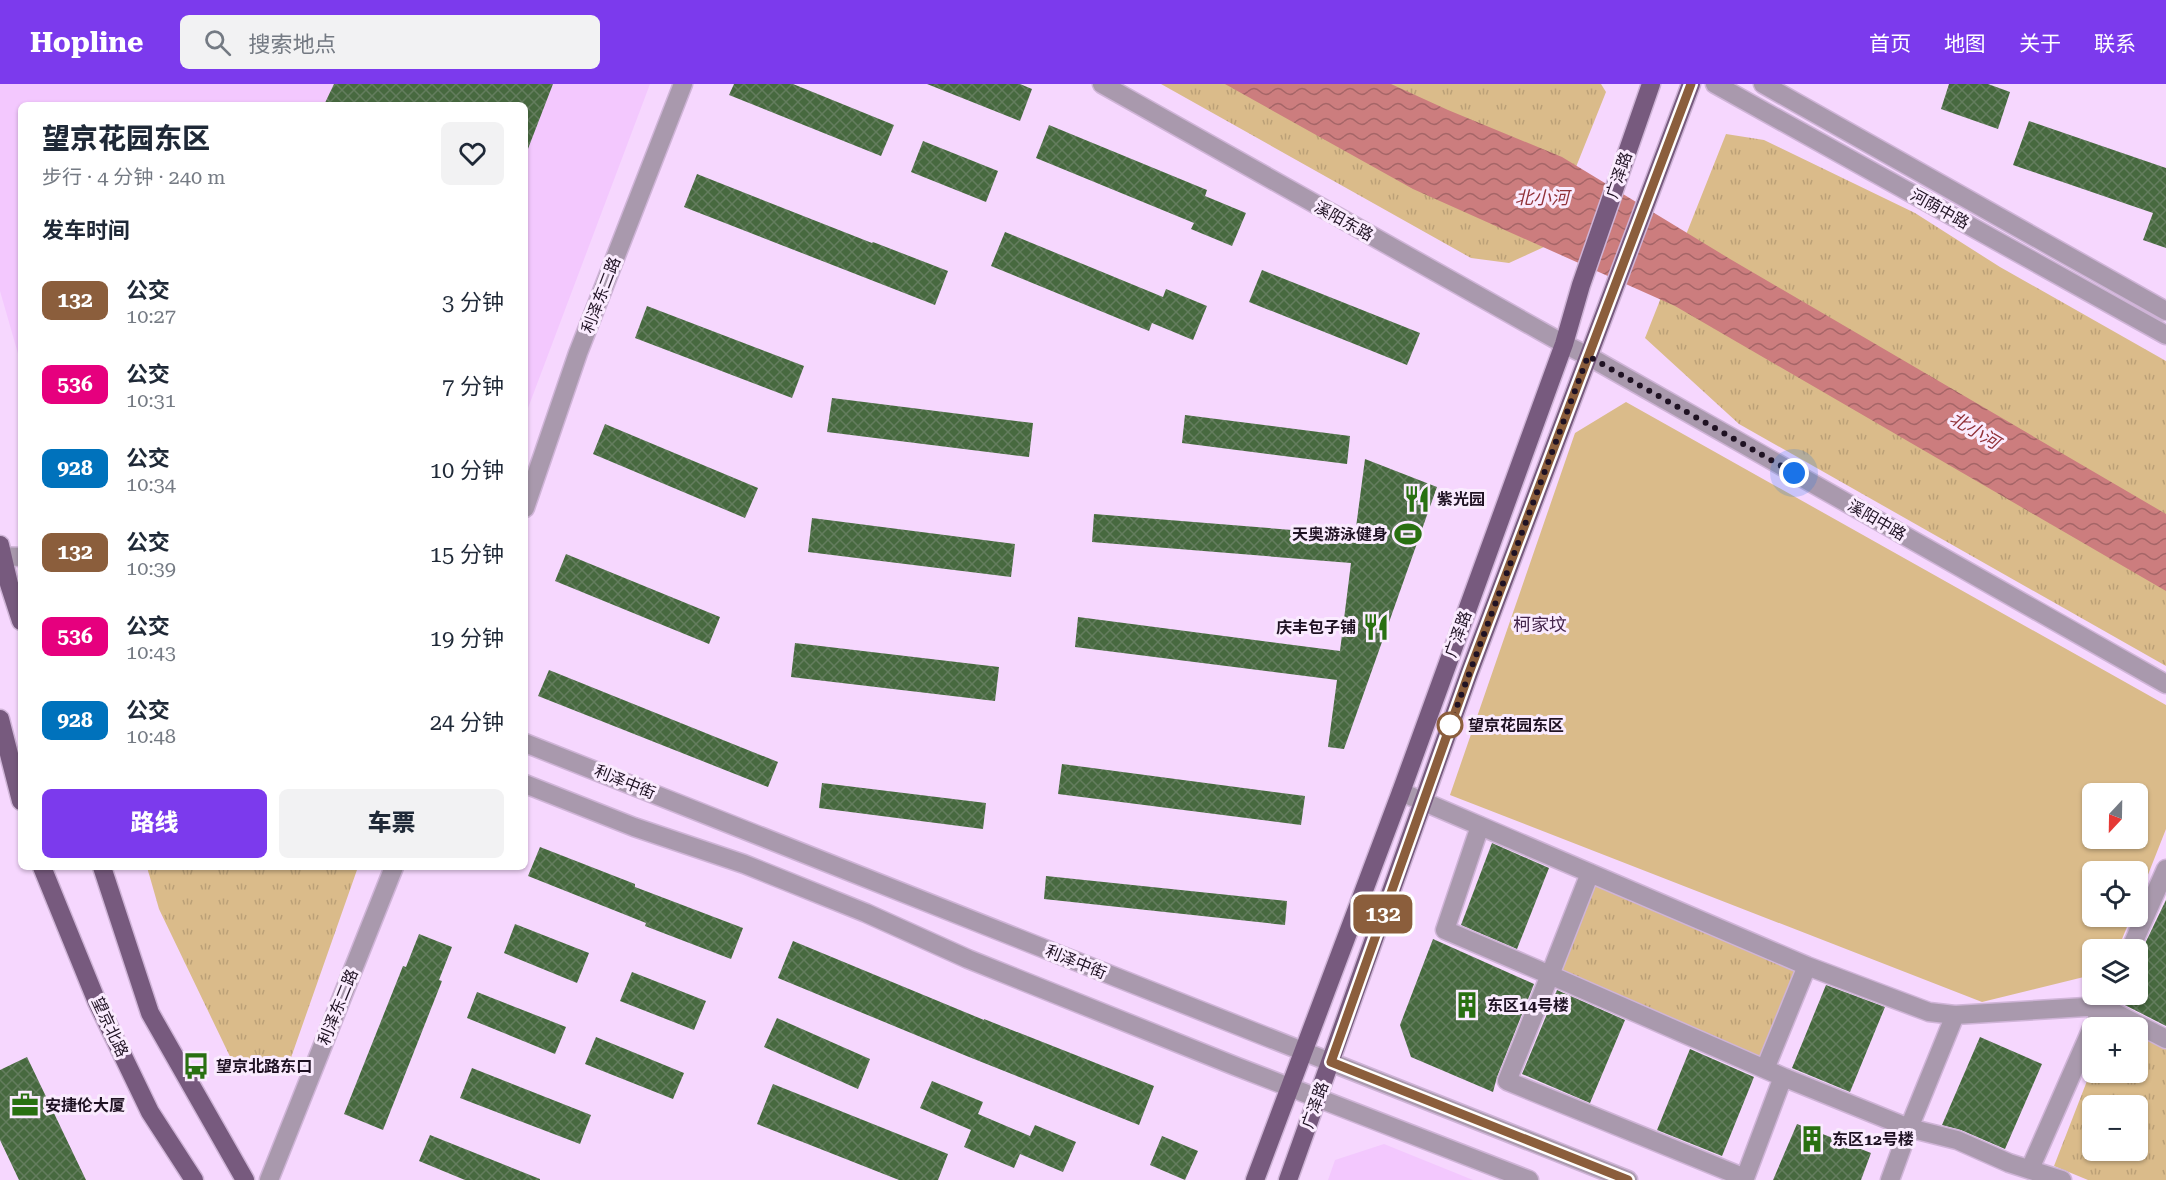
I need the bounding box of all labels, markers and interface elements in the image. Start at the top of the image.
search box [180,15,600,69]
text: Hopline [30,26,144,59]
icon: search [201,26,234,59]
text: 搜索地点 [249,32,337,57]
text: 首页 [1869,32,1911,56]
text: 地图 [1944,32,1986,56]
text: 关于 [2019,32,2061,56]
text: 联系 [2094,32,2136,56]
text: 望京花园东区 [42,122,210,155]
button: heart [441,122,504,185]
street label: 广泽路 [1602,149,1636,201]
text: 步行 · 4 分钟 · 240 m [42,165,226,189]
street label: 河荫中路 [1907,185,1973,233]
water label: 北小河 [1515,187,1572,208]
street label: 溪阳东路 [1311,197,1377,245]
text: 发车时间 [42,218,130,243]
street label: 利泽东二路 [578,254,624,336]
text: 公交 [126,278,170,303]
text: 132 [57,288,93,312]
text: 3 分钟 [442,290,504,315]
text: 10:27 [126,304,176,328]
text: 公交 [126,362,170,387]
text: 536 [57,372,93,396]
text: 7 分钟 [442,374,504,399]
text: 10:31 [126,388,176,412]
water label: 北小河 [1946,407,2006,454]
text: 公交 [126,446,170,471]
text: 928 [57,456,93,480]
text: 10 分钟 [430,458,504,483]
your location [1779,458,1809,488]
text: 10:34 [126,472,176,496]
restaurant icon: 紫光园 [1402,484,1432,514]
place label: 紫光园 [1437,490,1485,509]
street label: 溪阳中路 [1845,496,1909,544]
sports icon: 天奥游泳健身 [1393,519,1423,549]
place label: 天奥游泳健身 [1292,525,1388,544]
text: 公交 [126,530,170,555]
text: 132 [57,540,93,564]
text: 15 分钟 [430,542,504,567]
text: 10:39 [126,556,176,580]
street label: 广泽路 [1441,608,1475,660]
restaurant icon: 庆丰包子铺 [1361,612,1391,642]
text: 公交 [126,614,170,639]
district label: 柯家坟 [1513,614,1567,635]
place label: 庆丰包子铺 [1276,618,1356,637]
text: 536 [57,624,93,648]
text: 19 分钟 [430,626,504,651]
text: 10:43 [126,640,176,664]
text: 公交 [126,698,170,723]
text: 928 [57,708,93,732]
text: 24 分钟 [430,710,504,735]
marker: 望京花园东区 [1437,712,1463,738]
place label: 望京花园东区 [1468,716,1564,735]
text: 10:48 [126,724,176,748]
street label: 利泽中街 [592,761,658,803]
north arrow [2082,783,2148,849]
map controls [2082,783,2148,1161]
button: 路线 [42,789,267,858]
button: 车票 [279,789,504,858]
button: locate [2082,861,2148,927]
line badge: 132 [1348,894,1418,934]
text: 132 [1365,902,1401,926]
button: layers [2082,939,2148,1005]
street label: 利泽中街 [1043,941,1109,983]
street label: 利泽东二路 [314,966,362,1048]
building icon: 东区14号楼 [1452,990,1482,1020]
street label: 望京北路 [88,994,132,1060]
place label: 东区14号楼 [1487,996,1569,1015]
button: + [2082,1017,2148,1083]
bus stop icon: 望京北路东口 [181,1051,211,1081]
place label: 望京北路东口 [216,1057,312,1076]
street label: 广泽路 [1298,1079,1332,1131]
office icon: 安捷伦大厦 [10,1090,40,1120]
button: − [2082,1095,2148,1161]
place label: 安捷伦大厦 [45,1096,125,1115]
building icon: 东区12号楼 [1797,1124,1827,1154]
place label: 东区12号楼 [1832,1130,1914,1149]

